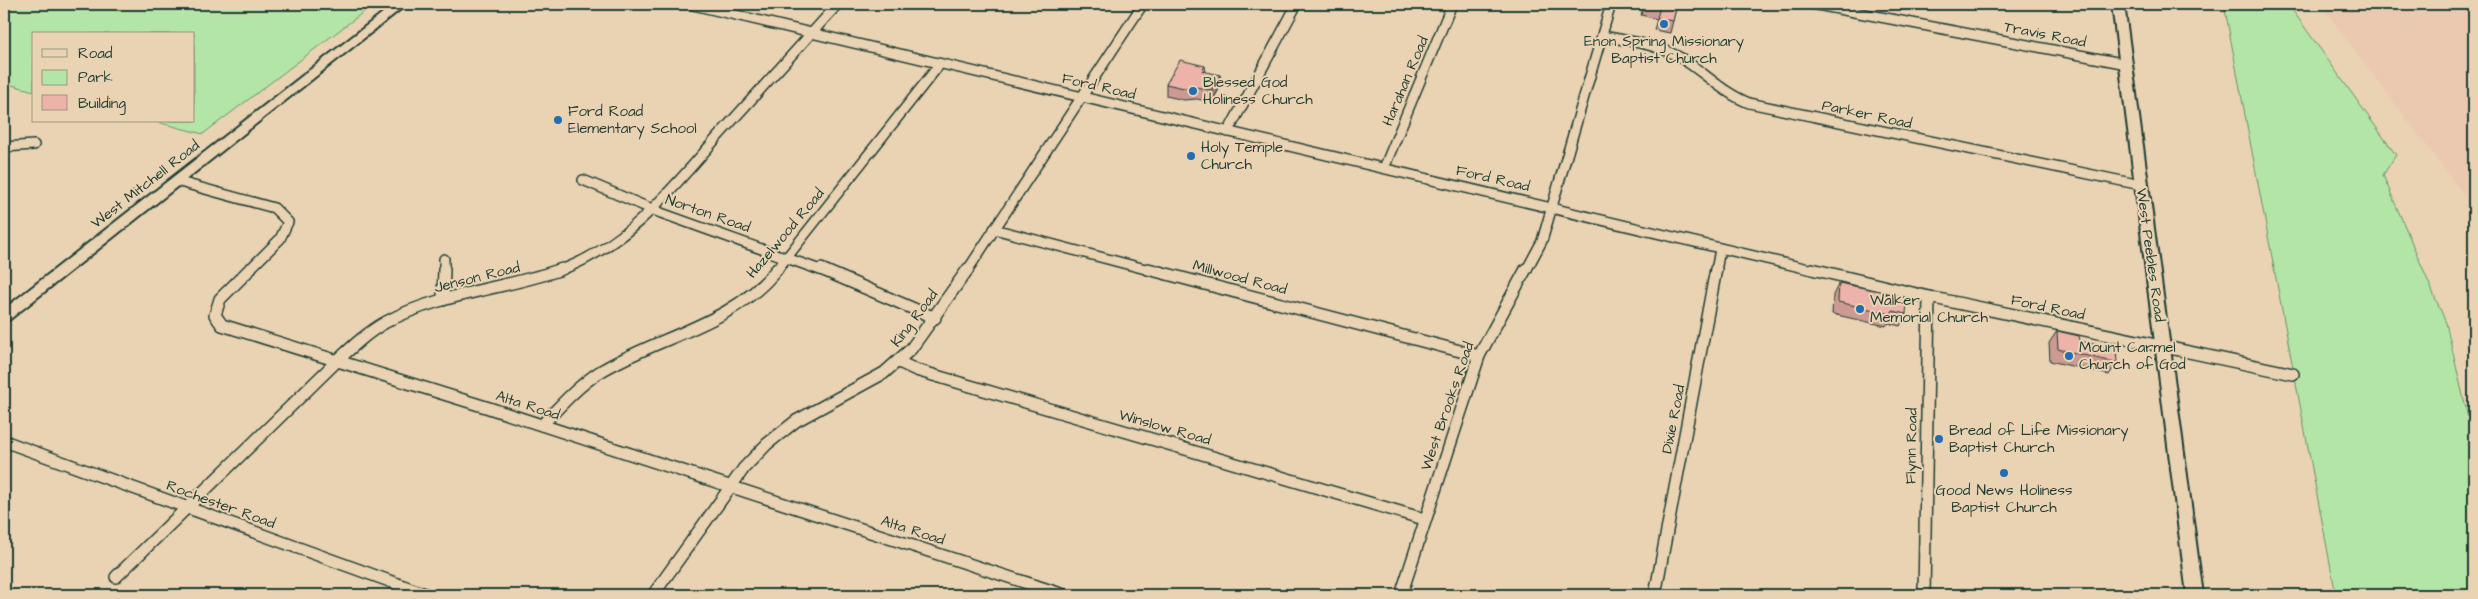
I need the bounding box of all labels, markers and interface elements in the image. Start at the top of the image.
street label: Travis Road [2002,16,2088,53]
marker: Enon Spring Missionary Baptist Church [1658,18,1670,30]
place label: Enon Spring Missionary Baptist Church [1584,31,1744,69]
legend [32,32,195,122]
street label: Harahan Road [1377,33,1434,129]
text: Road [78,43,113,64]
text: Park [78,67,113,88]
street label: Ford Road [1060,68,1138,105]
place label: Blessed God Holiness Church [1203,72,1313,110]
marker: Blessed God Holiness Church [1187,85,1199,97]
text: Building [78,93,126,115]
street label: Parker Road [1820,95,1914,134]
place label: Ford Road Elementary School [568,101,697,140]
marker: Ford Road Elementary School [552,114,564,126]
street label: West Mitchell Road [87,135,204,234]
place label: Holy Temple Church [1201,137,1283,175]
marker: Holy Temple Church [1185,150,1197,162]
street label: Ford Road [1454,160,1532,197]
street label: Hazelwood Road [741,184,830,283]
street label: West Peebles Road [2131,187,2170,323]
street label: Norton Road [663,189,753,238]
street label: Millwood Road [1191,255,1290,300]
street label: Jenson Road [432,257,522,298]
street label: King Road [886,285,944,352]
street label: Ford Road [2009,289,2087,326]
place label: Walker Memorial Church [1870,290,1989,328]
marker: Walker Memorial Church [1854,303,1866,315]
place label: Mount Carmel Church of God [2079,337,2186,375]
street label: West Brooks Road [1416,339,1479,473]
marker: Mount Carmel Church of God [2063,350,2075,362]
street label: Dixie Road [1657,382,1691,455]
street label: Alta Road [493,385,563,426]
street label: Winslow Road [1116,404,1214,451]
street label: Flynn Road [1900,407,1924,484]
place label: Bread of Life Missionary Baptist Church [1949,420,2129,458]
marker: Bread of Life Missionary Baptist Church [1933,433,1945,445]
marker: Good News Holiness Baptist Church [1998,467,2010,479]
street label: Rochester Road [163,475,279,534]
place label: Good News Holiness Baptist Church [1936,480,2073,518]
street label: Alta Road [878,510,948,551]

